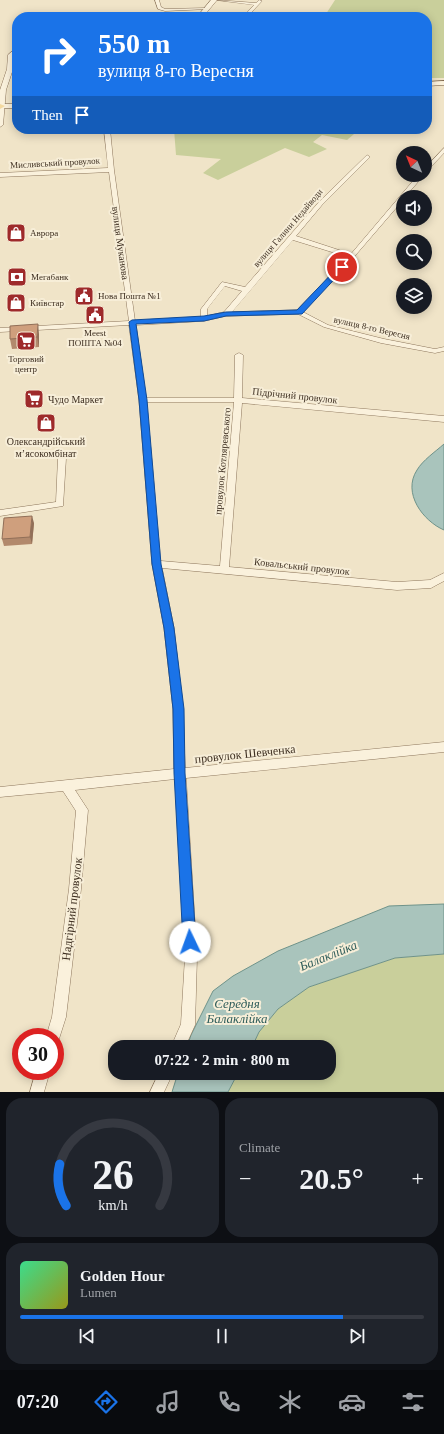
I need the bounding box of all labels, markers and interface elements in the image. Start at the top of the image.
icon: right [32,28,84,80]
text: 550 m [98,28,170,59]
text: вулиця 8-го Вересня [98,61,254,81]
icon: arrive [71,104,93,126]
text: Then [32,107,63,123]
north arrow [396,146,432,182]
map controls [396,146,432,314]
street label: Мисливський провулок [10,156,101,170]
street label: вулиця Галини Недайводи [251,187,325,269]
button: sound [396,190,432,226]
street label: вулиця Муканова [110,206,131,281]
shop icon: Аврора [5,222,27,244]
place label: Аврора [30,228,58,238]
button: search [396,234,432,270]
pin [325,250,359,284]
icon: arrive [331,256,353,278]
bank icon: Мегабанк [6,266,28,288]
place label: Мегабанк [31,272,69,282]
button: layers [396,278,432,314]
public building icon: Нова Пошта №1 [73,285,95,307]
place label: Нова Пошта №1 [98,291,161,301]
shop icon: Київстар [5,292,27,314]
place label: Київстар [30,298,65,308]
public building icon: Meest ПОШТА №04 [84,304,106,326]
street label: вулиця 8-го Вересня [333,314,411,342]
place label: Meest ПОШТА №04 [68,328,122,348]
supermarket icon: Торговий центр [15,330,37,352]
place label: Торговий центр [8,354,44,374]
street label: Підрічний провулок [252,386,338,405]
supermarket icon: Чудо Маркет [23,388,45,410]
place label: Чудо Маркет [48,394,104,405]
street label: провулок Котляревського [212,407,233,515]
shop icon: Олександрійський мʼясокомбінат [35,412,57,434]
place label: Олександрійський мʼясокомбінат [7,436,86,459]
street label: Ковальський провулок [254,556,350,577]
street label: провулок Шевченка [194,742,297,766]
street label: Надгірний провулок [59,857,85,961]
position arrow [169,921,211,963]
water label: Балаклійка [296,937,360,974]
water label: Середня Балаклійка [206,996,268,1026]
speed limit sign: 30 [12,1028,64,1080]
text: 07:22 · 2 min · 800 m [155,1052,290,1068]
text: Climate [239,1140,280,1155]
text: 26 [92,1151,133,1197]
text: 20.5° [299,1162,364,1195]
text: − [239,1166,251,1191]
text: + [412,1166,424,1191]
text: km/h [98,1196,127,1212]
text: Golden Hour [80,1268,165,1284]
text: Lumen [80,1285,117,1300]
icon: previous [76,1325,98,1347]
icon: pause [211,1325,233,1347]
icon: next [346,1325,368,1347]
icon: directions [92,1388,120,1416]
icon: music [154,1388,182,1416]
icon: phone [215,1388,243,1416]
icon: climate [276,1388,304,1416]
icon: car [338,1388,366,1416]
icon: filters [399,1388,427,1416]
text: 07:20 [17,1392,59,1412]

